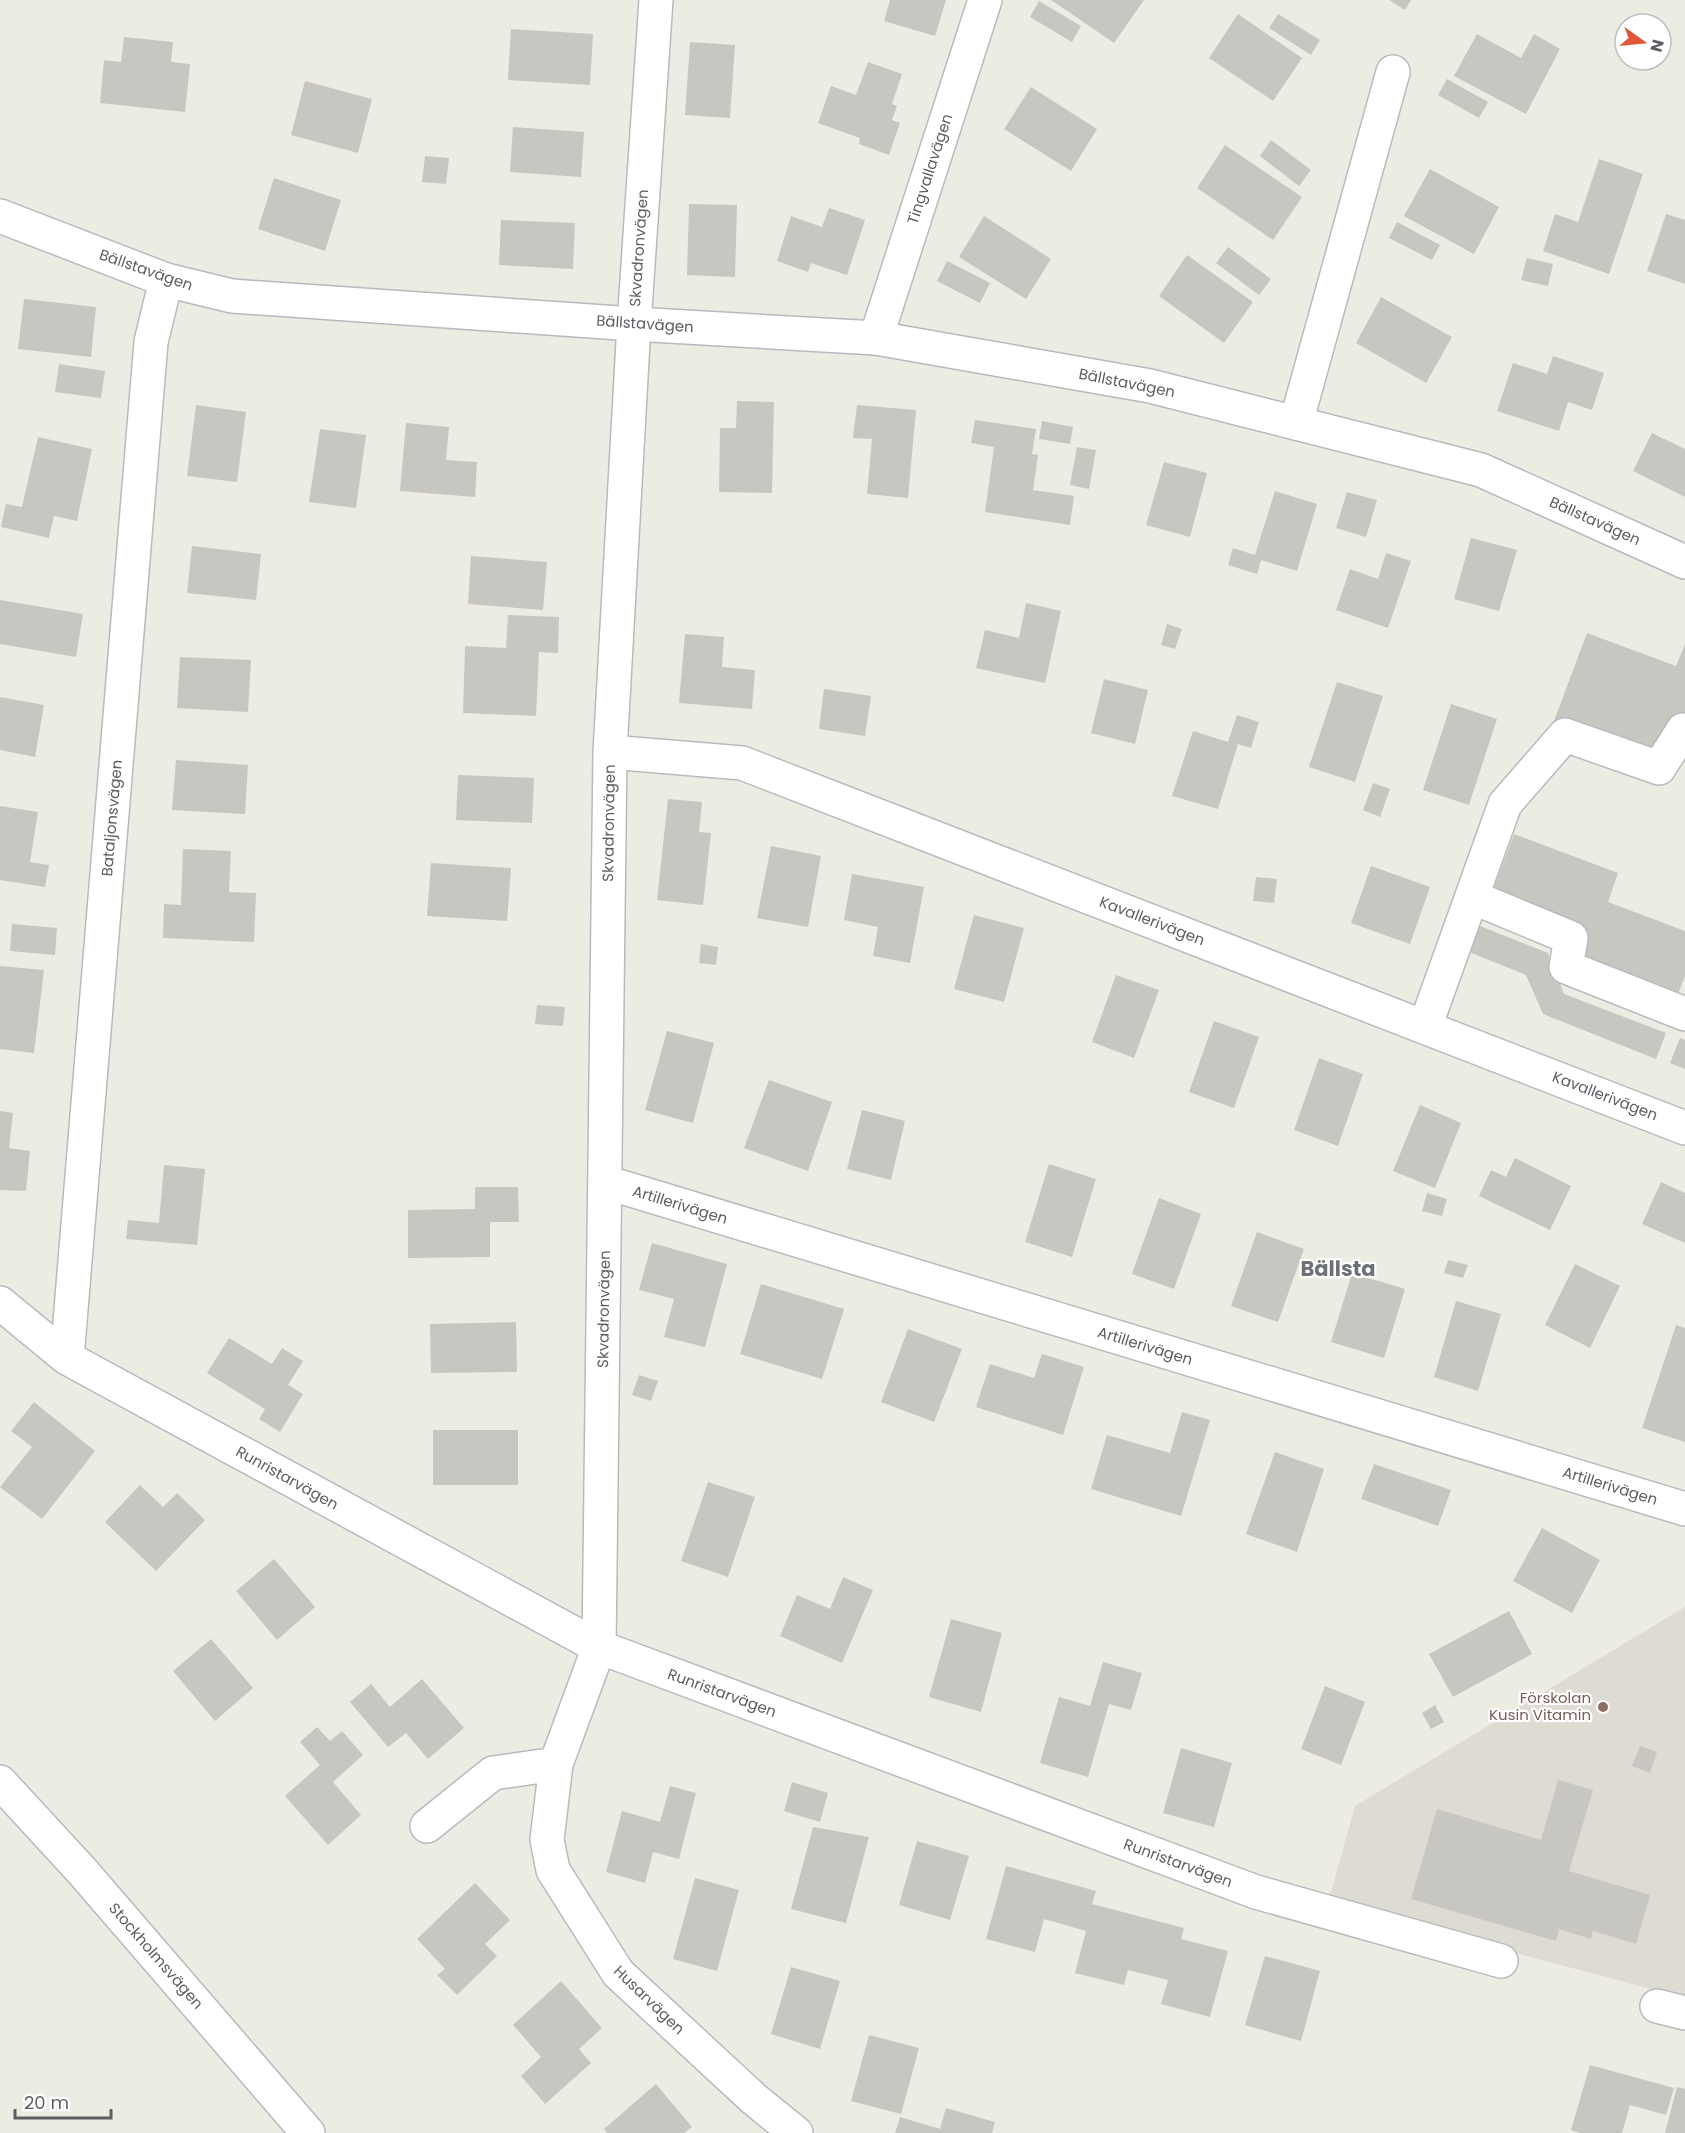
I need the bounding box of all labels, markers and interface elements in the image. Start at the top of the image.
north arrow [1613,12,1673,72]
text: N [1644,37,1670,55]
street label: Tingvallavägen [902,111,957,227]
street label: Skvadronvägen [624,189,653,307]
street label: Bällstavägen [97,244,196,295]
street label: Bällstavägen [596,310,695,337]
street label: Bällstavägen [1077,363,1177,402]
street label: Bällstavägen [1546,491,1644,550]
street label: Bataljonsvägen [96,759,127,877]
street label: Skvadronvägen [597,764,620,882]
street label: Kavallerivägen [1096,891,1208,950]
street label: Kavallerivägen [1549,1066,1661,1125]
street label: Artillerivägen [630,1180,730,1229]
street label: Skvadronvägen [592,1250,615,1368]
district label: Bällsta [1301,1254,1376,1283]
street label: Artillerivägen [1095,1321,1195,1370]
street label: Runristarvägen [232,1441,342,1514]
street label: Artillerivägen [1560,1461,1660,1510]
street label: Runristarvägen [665,1663,779,1722]
place label: Förskolan Kusin Vitamin [1489,1687,1591,1725]
marker: Förskolan Kusin Vitamin [1596,1700,1610,1714]
street label: Runristarvägen [1121,1833,1235,1892]
street label: Stockholmsvägen [104,1898,208,2013]
street label: Husarvägen [609,1960,689,2039]
scale bar [15,2082,111,2120]
text: 20 m [24,2090,69,2115]

